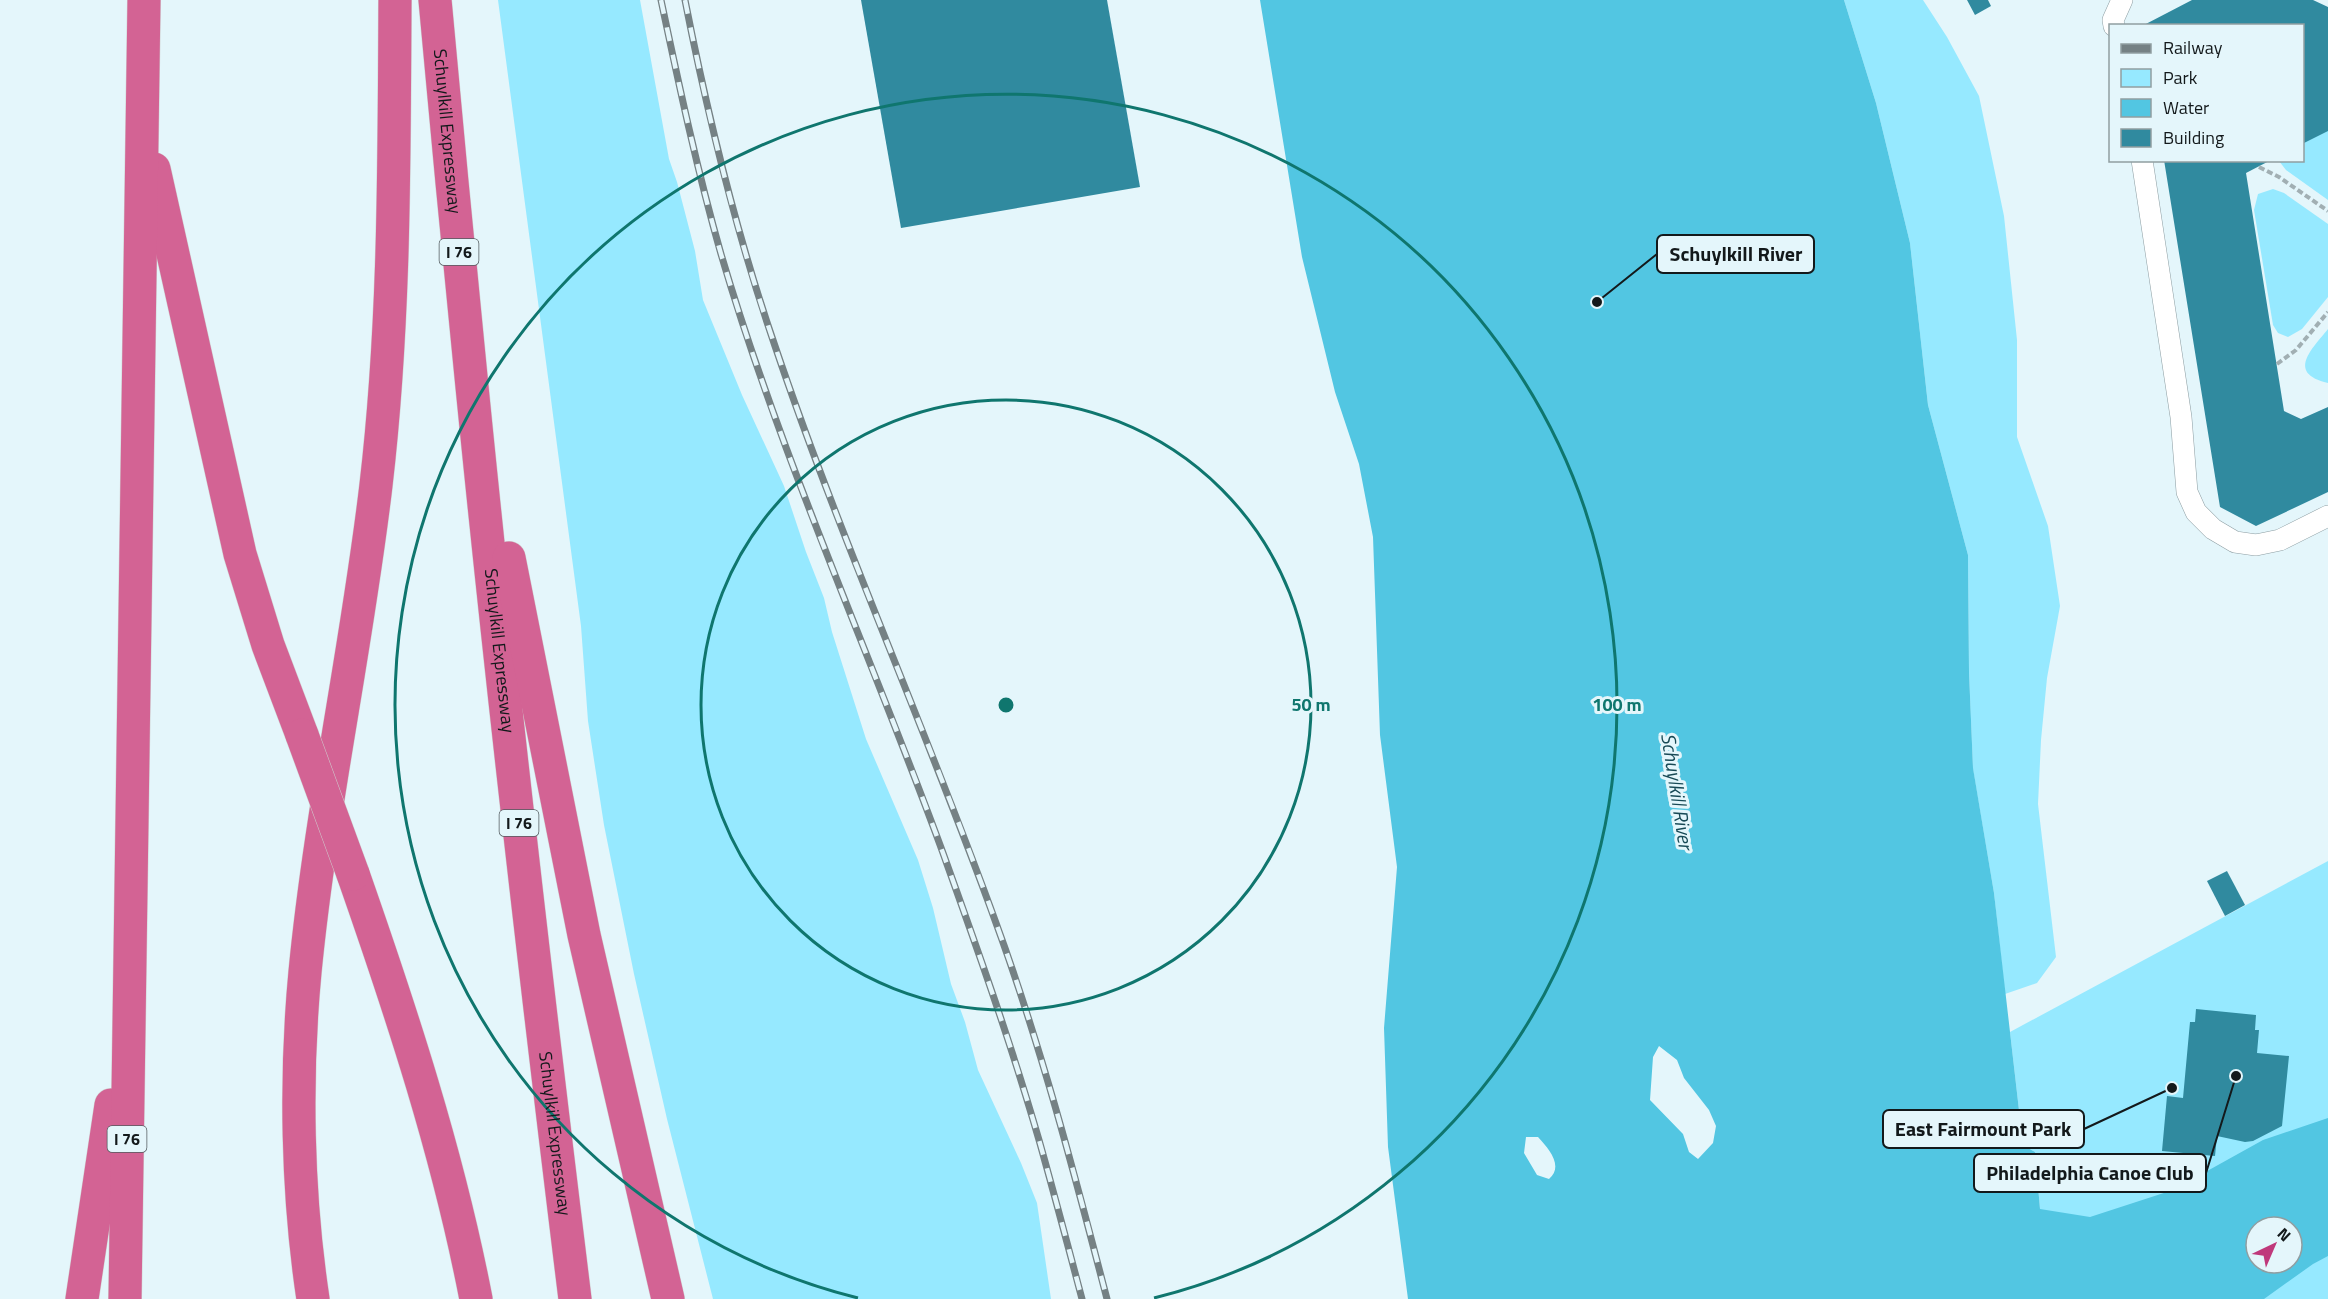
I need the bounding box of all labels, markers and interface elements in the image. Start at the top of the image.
legend [2109,24,2304,162]
text: Railway [2163,34,2223,61]
street label: Schuylkill Expressway [427,48,469,215]
text: Park [2163,64,2198,91]
text: Water [2163,94,2209,121]
text: Building [2163,124,2224,151]
callout: Schuylkill River [1657,235,1814,273]
text: Schuylkill River [1670,238,1803,269]
road number: I 76 [440,239,478,265]
street label: Schuylkill Expressway [478,567,522,735]
text: 50 m [1291,691,1331,718]
text: 100 m [1592,691,1642,718]
centre of rings [996,695,1016,715]
water label: Schuylkill River [1653,731,1702,854]
road number: I 76 [500,810,538,836]
street label: Schuylkill Expressway [532,1050,579,1218]
callout: East Fairmount Park [1883,1110,2084,1148]
text: East Fairmount Park [1895,1113,2072,1144]
road number: I 76 [108,1126,146,1152]
callout: Philadelphia Canoe Club [1974,1154,2206,1192]
text: Philadelphia Canoe Club [1986,1157,2194,1188]
north arrow [2244,1215,2304,1275]
text: N [2272,1222,2297,1247]

